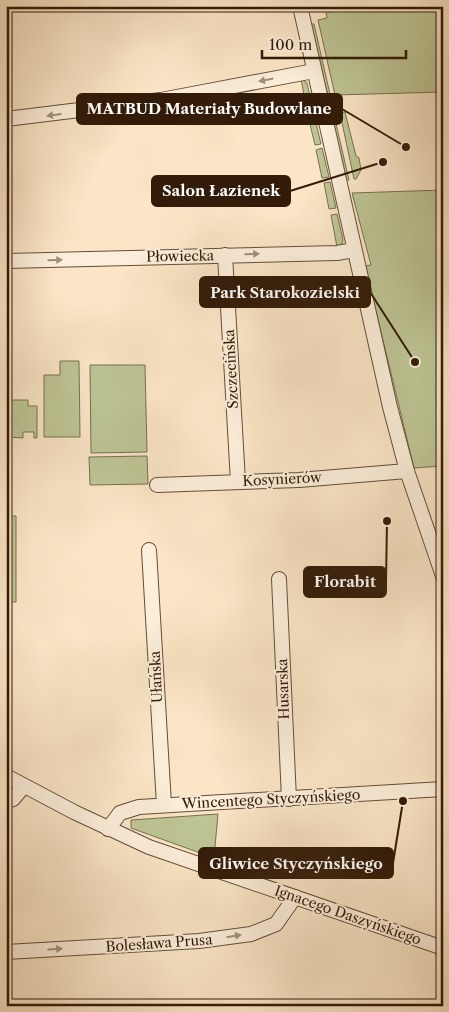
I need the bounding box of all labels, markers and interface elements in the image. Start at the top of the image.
scale bar [262,28,405,60]
text: 100 m [269,35,312,54]
one-way arrow [259,76,274,84]
callout: MATBUD Materiały Budowlane [77,94,342,124]
text: MATBUD Materiały Budowlane [87,99,331,118]
one-way arrow [46,111,62,119]
callout: Salon Łazienek [152,176,290,206]
text: Salon Łazienek [162,181,281,200]
street label: Płowiecka [146,246,215,266]
one-way arrow [245,250,261,258]
one-way arrow [47,255,63,263]
callout: Park Starokozielski [200,277,370,307]
text: Park Starokozielski [210,283,360,302]
street label: Szczecińska [220,328,242,409]
street label: Kosynierów [242,468,322,490]
callout: Florabit [304,567,386,597]
text: Florabit [314,572,376,591]
street label: Ułańska [146,650,166,704]
street label: Husarska [273,658,293,720]
street label: Wincentego Styczyńskiego [180,785,361,813]
callout: Gliwice Styczyńskiego [199,848,393,878]
text: Gliwice Styczyńskiego [209,854,383,873]
street label: Ignacego Daszyńskiego [272,881,424,949]
street label: Bolesława Prusa [105,930,214,956]
one-way arrow [227,932,243,940]
one-way arrow [47,945,63,953]

